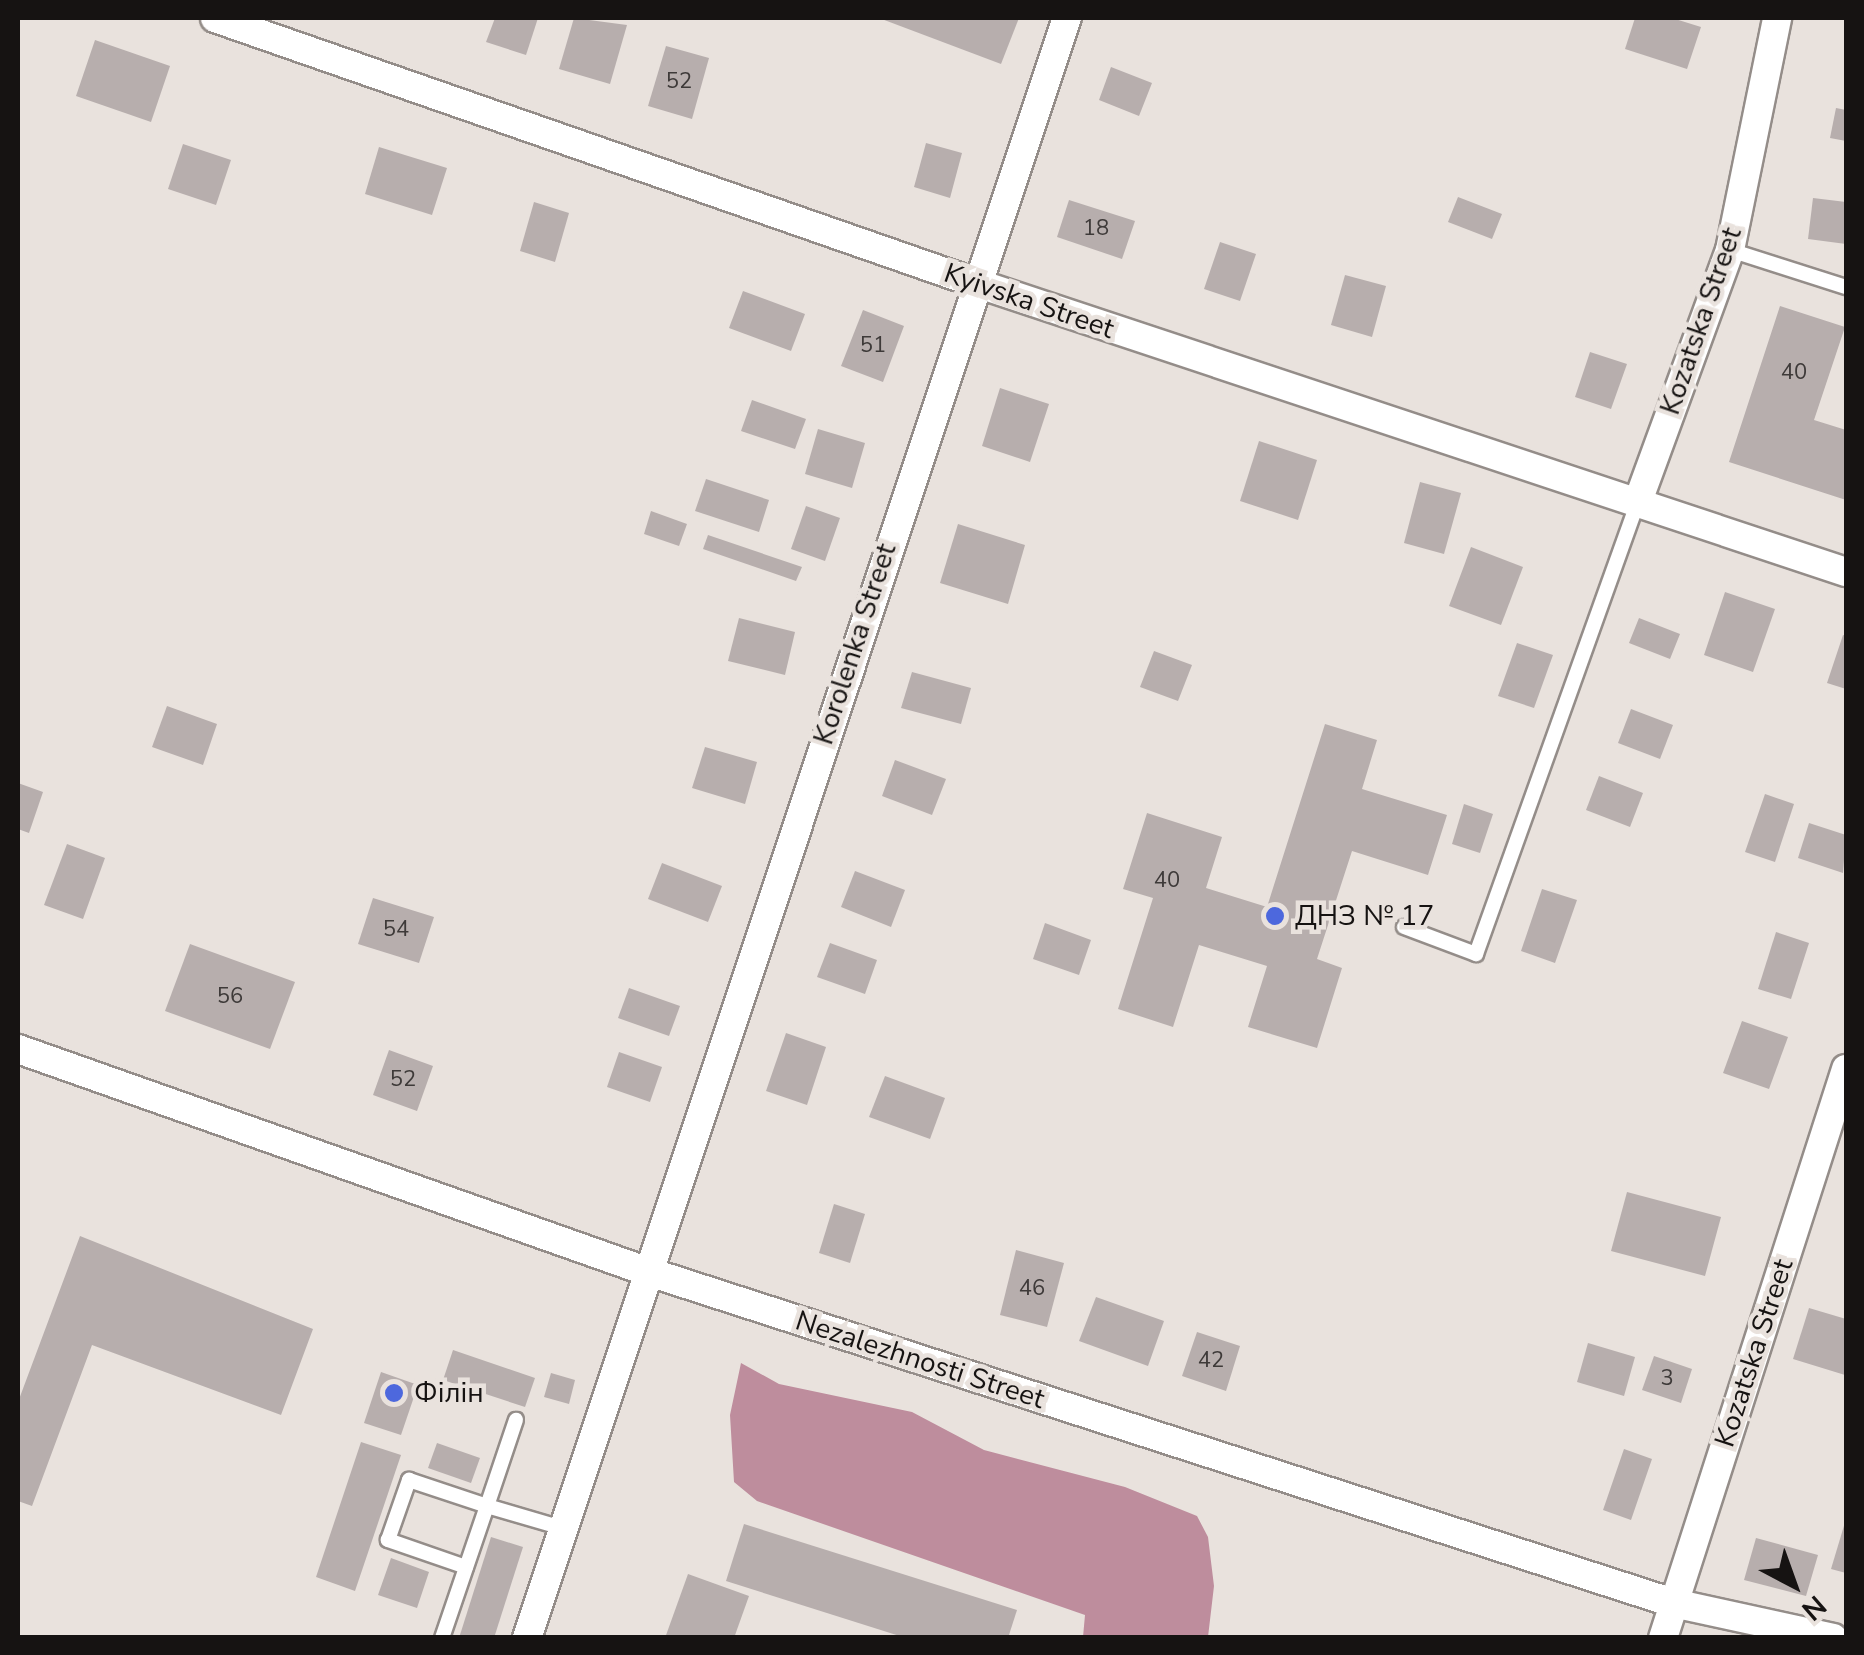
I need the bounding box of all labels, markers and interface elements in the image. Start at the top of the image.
house number: 52 [666,69,692,95]
house number: 18 [1083,216,1109,242]
street label: Kozatska Street [1653,223,1749,419]
street label: Kyivska Street [940,256,1118,346]
house number: 51 [860,333,886,359]
house number: 40 [1781,360,1807,386]
street label: Korolenka Street [807,539,903,749]
house number: 40 [1154,868,1180,894]
place label: ДНЗ № 17 [1295,899,1434,933]
marker: ДНЗ № 17 [1264,905,1286,927]
house number: 54 [383,917,409,943]
house number: 56 [217,984,243,1010]
house number: 52 [390,1067,416,1093]
street label: Kozatska Street [1708,1255,1800,1451]
house number: 46 [1019,1276,1045,1302]
street label: Nezalezhnosti Street [791,1304,1049,1416]
house number: 42 [1198,1348,1224,1374]
house number: 3 [1660,1366,1674,1392]
place label: Філін [414,1376,484,1410]
marker: Філін [383,1382,405,1404]
north arrow [1744,1535,1844,1635]
text: N [1793,1586,1834,1629]

